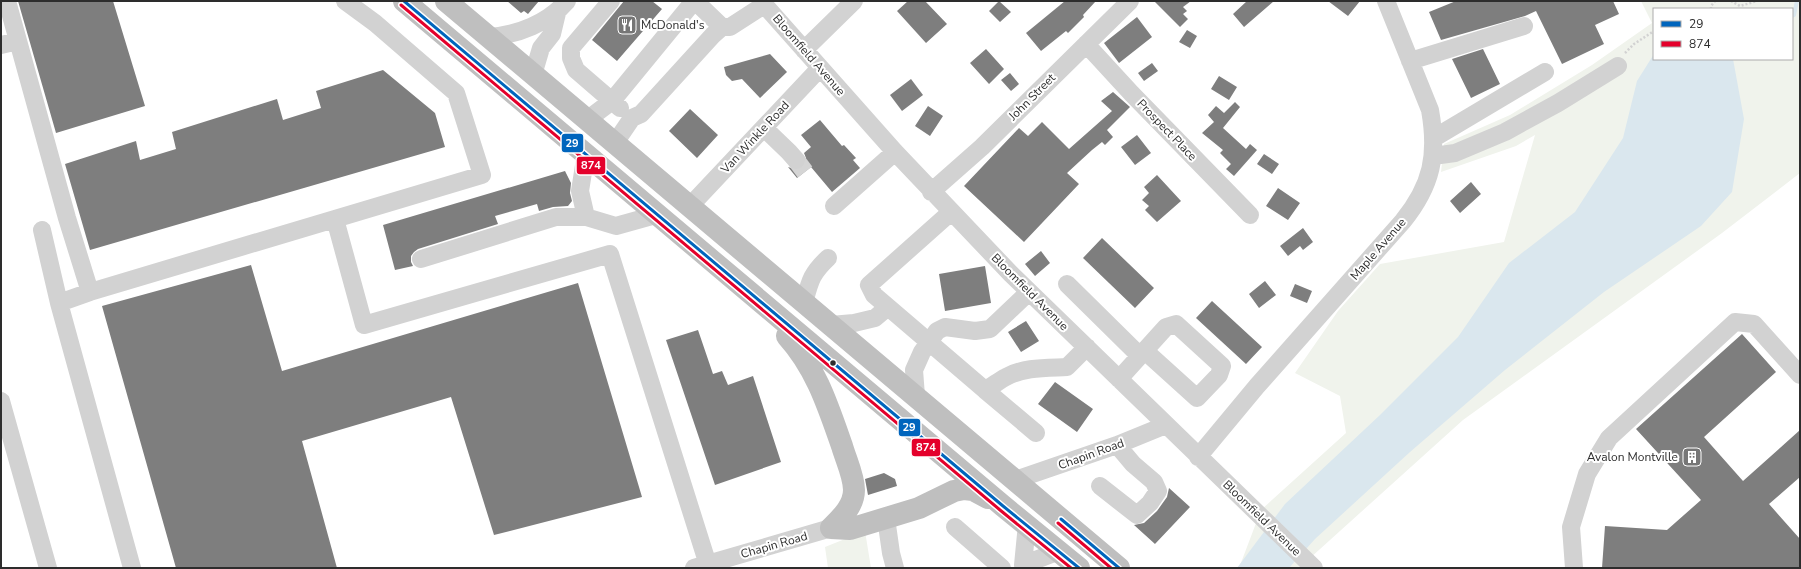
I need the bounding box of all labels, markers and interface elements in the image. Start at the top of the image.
legend [1653,8,1793,60]
street label: Bloomfield Avenue [769,11,849,99]
restaurant icon: McDonald's [616,14,638,36]
text: 29 [1689,16,1703,32]
place label: McDonald's [641,17,705,33]
text: 874 [1689,36,1711,52]
street label: John Street [1004,70,1059,125]
street label: Prospect Place [1134,96,1200,164]
street label: Van Winkle Road [717,97,793,177]
line badge: 29 [561,133,584,153]
text: 29 [565,136,579,151]
line badge: 874 [576,156,606,175]
text: 874 [581,158,601,173]
street label: Maple Avenue [1347,215,1409,283]
street label: Bloomfield Avenue [988,250,1072,334]
unlabelled marker [828,358,838,368]
line badge: 29 [898,418,921,437]
text: 29 [902,420,916,435]
street label: Chapin Road [1056,435,1126,473]
line badge: 874 [911,438,941,457]
text: 874 [916,440,936,455]
building icon: Avalon Montville [1681,446,1703,468]
place label: Avalon Montville [1587,449,1678,465]
street label: Bloomfield Avenue [1219,477,1305,559]
street label: Chapin Road [739,528,809,562]

